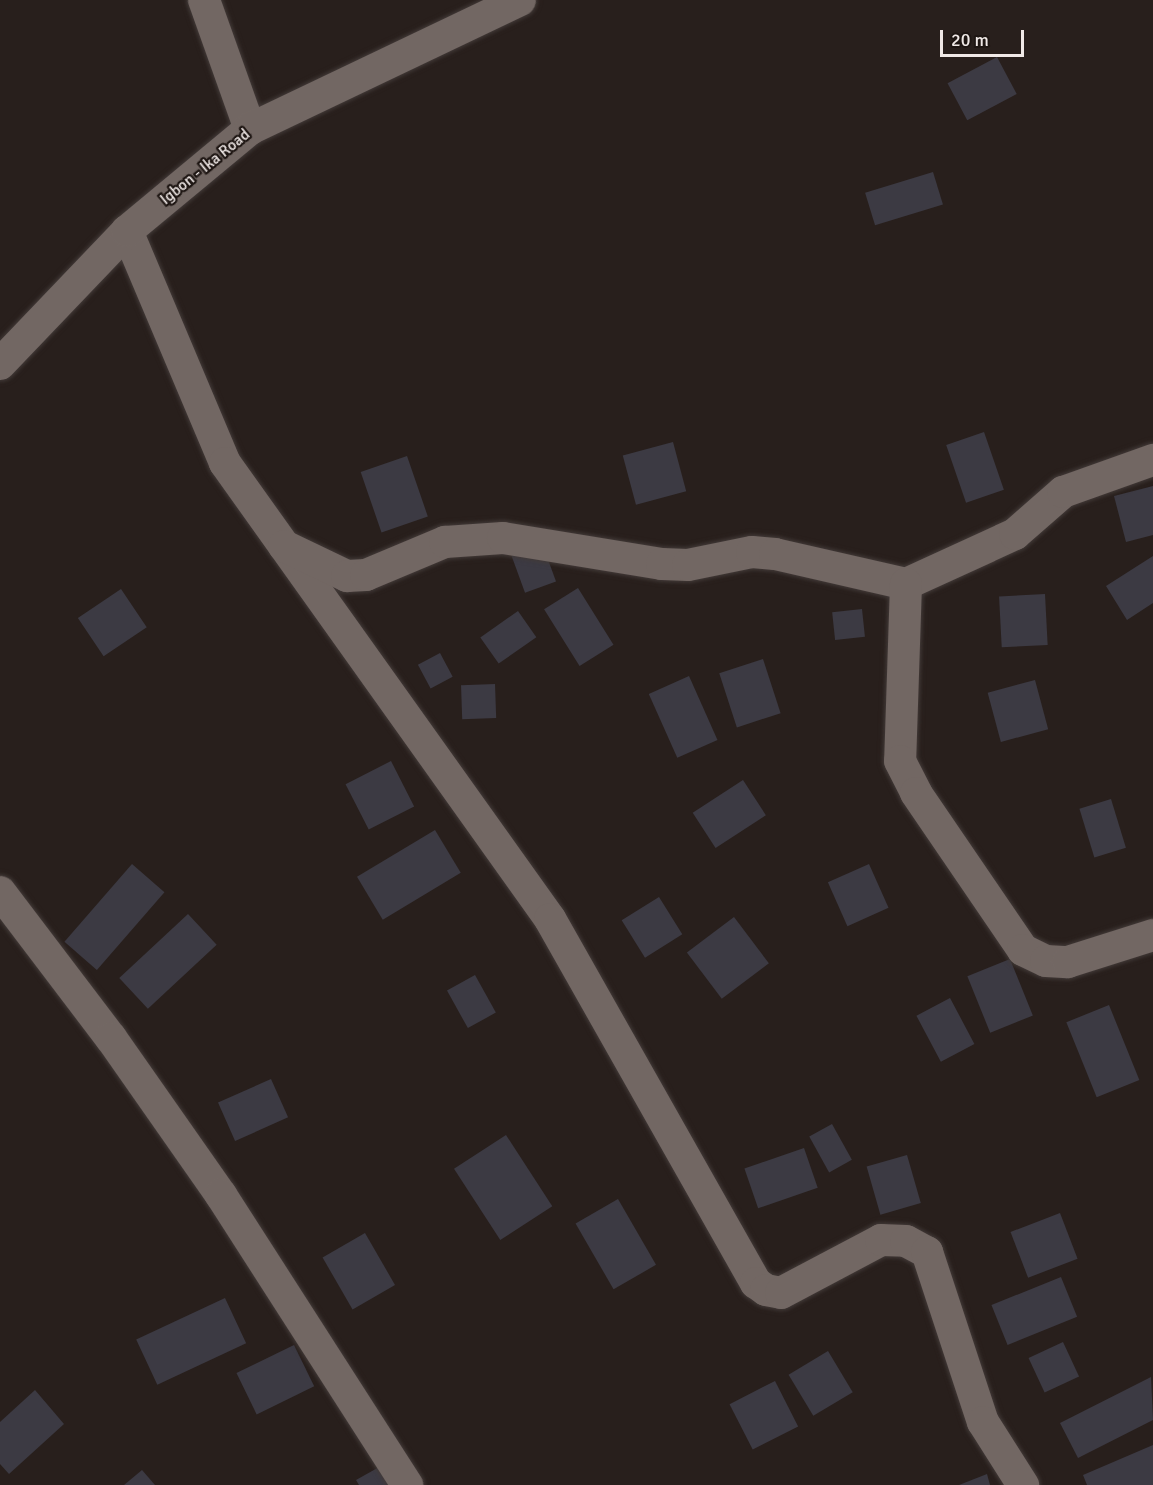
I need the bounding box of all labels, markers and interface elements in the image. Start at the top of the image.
scale bar [943,18,1027,56]
text: 20 m [951,29,989,51]
street label: Igbon - Ika Road [156,125,254,209]

